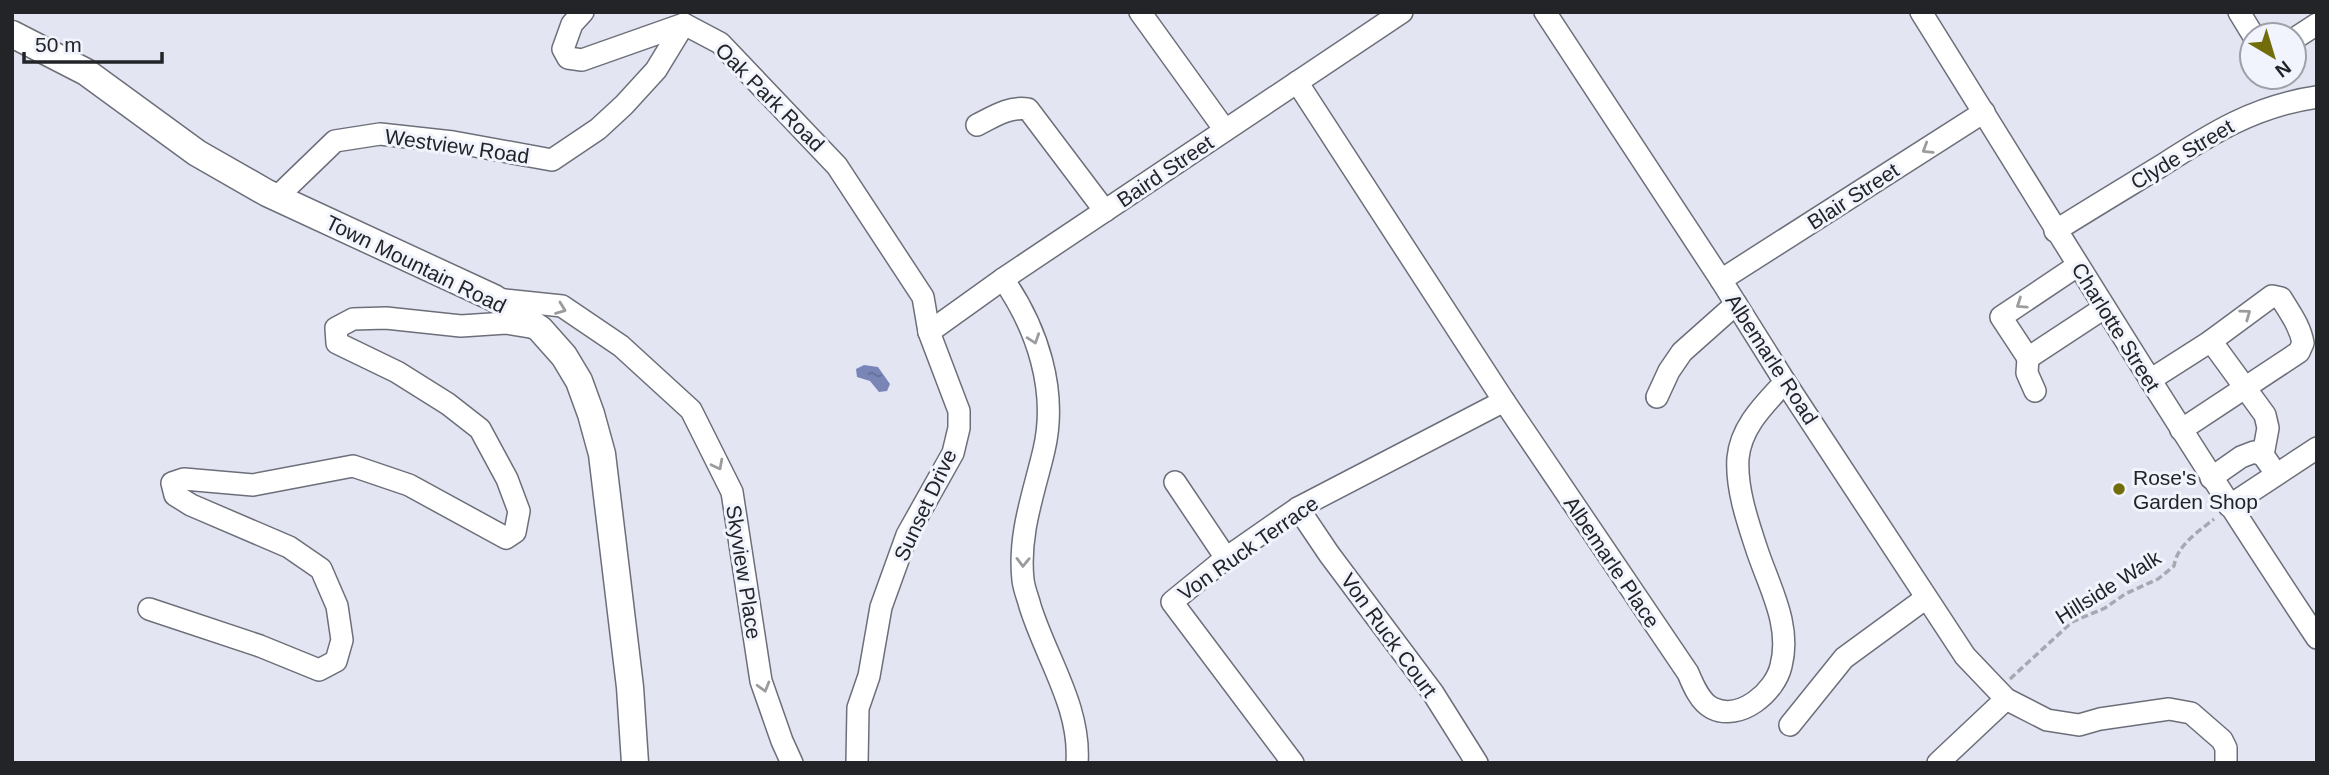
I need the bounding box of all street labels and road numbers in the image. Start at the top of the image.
street label: Oak Park Road [711,38,829,156]
street label: Clyde Street [2127,114,2238,194]
street label: Westview Road [383,124,531,168]
street label: Baird Street [1113,130,1218,212]
street label: Blair Street [1803,158,1903,234]
street label: Town Mountain Road [322,210,510,318]
street label: Charlotte Street [2067,259,2165,396]
street label: Albemarle Road [1721,290,1823,428]
street label: Sunset Drive [889,446,961,564]
street label: Von Ruck Terrace [1174,491,1322,605]
street label: Albemarle Place [1560,492,1664,632]
street label: Skyview Place [722,503,766,641]
street label: Hillside Walk [2051,545,2165,628]
street label: Von Ruck Court [1336,569,1442,701]

